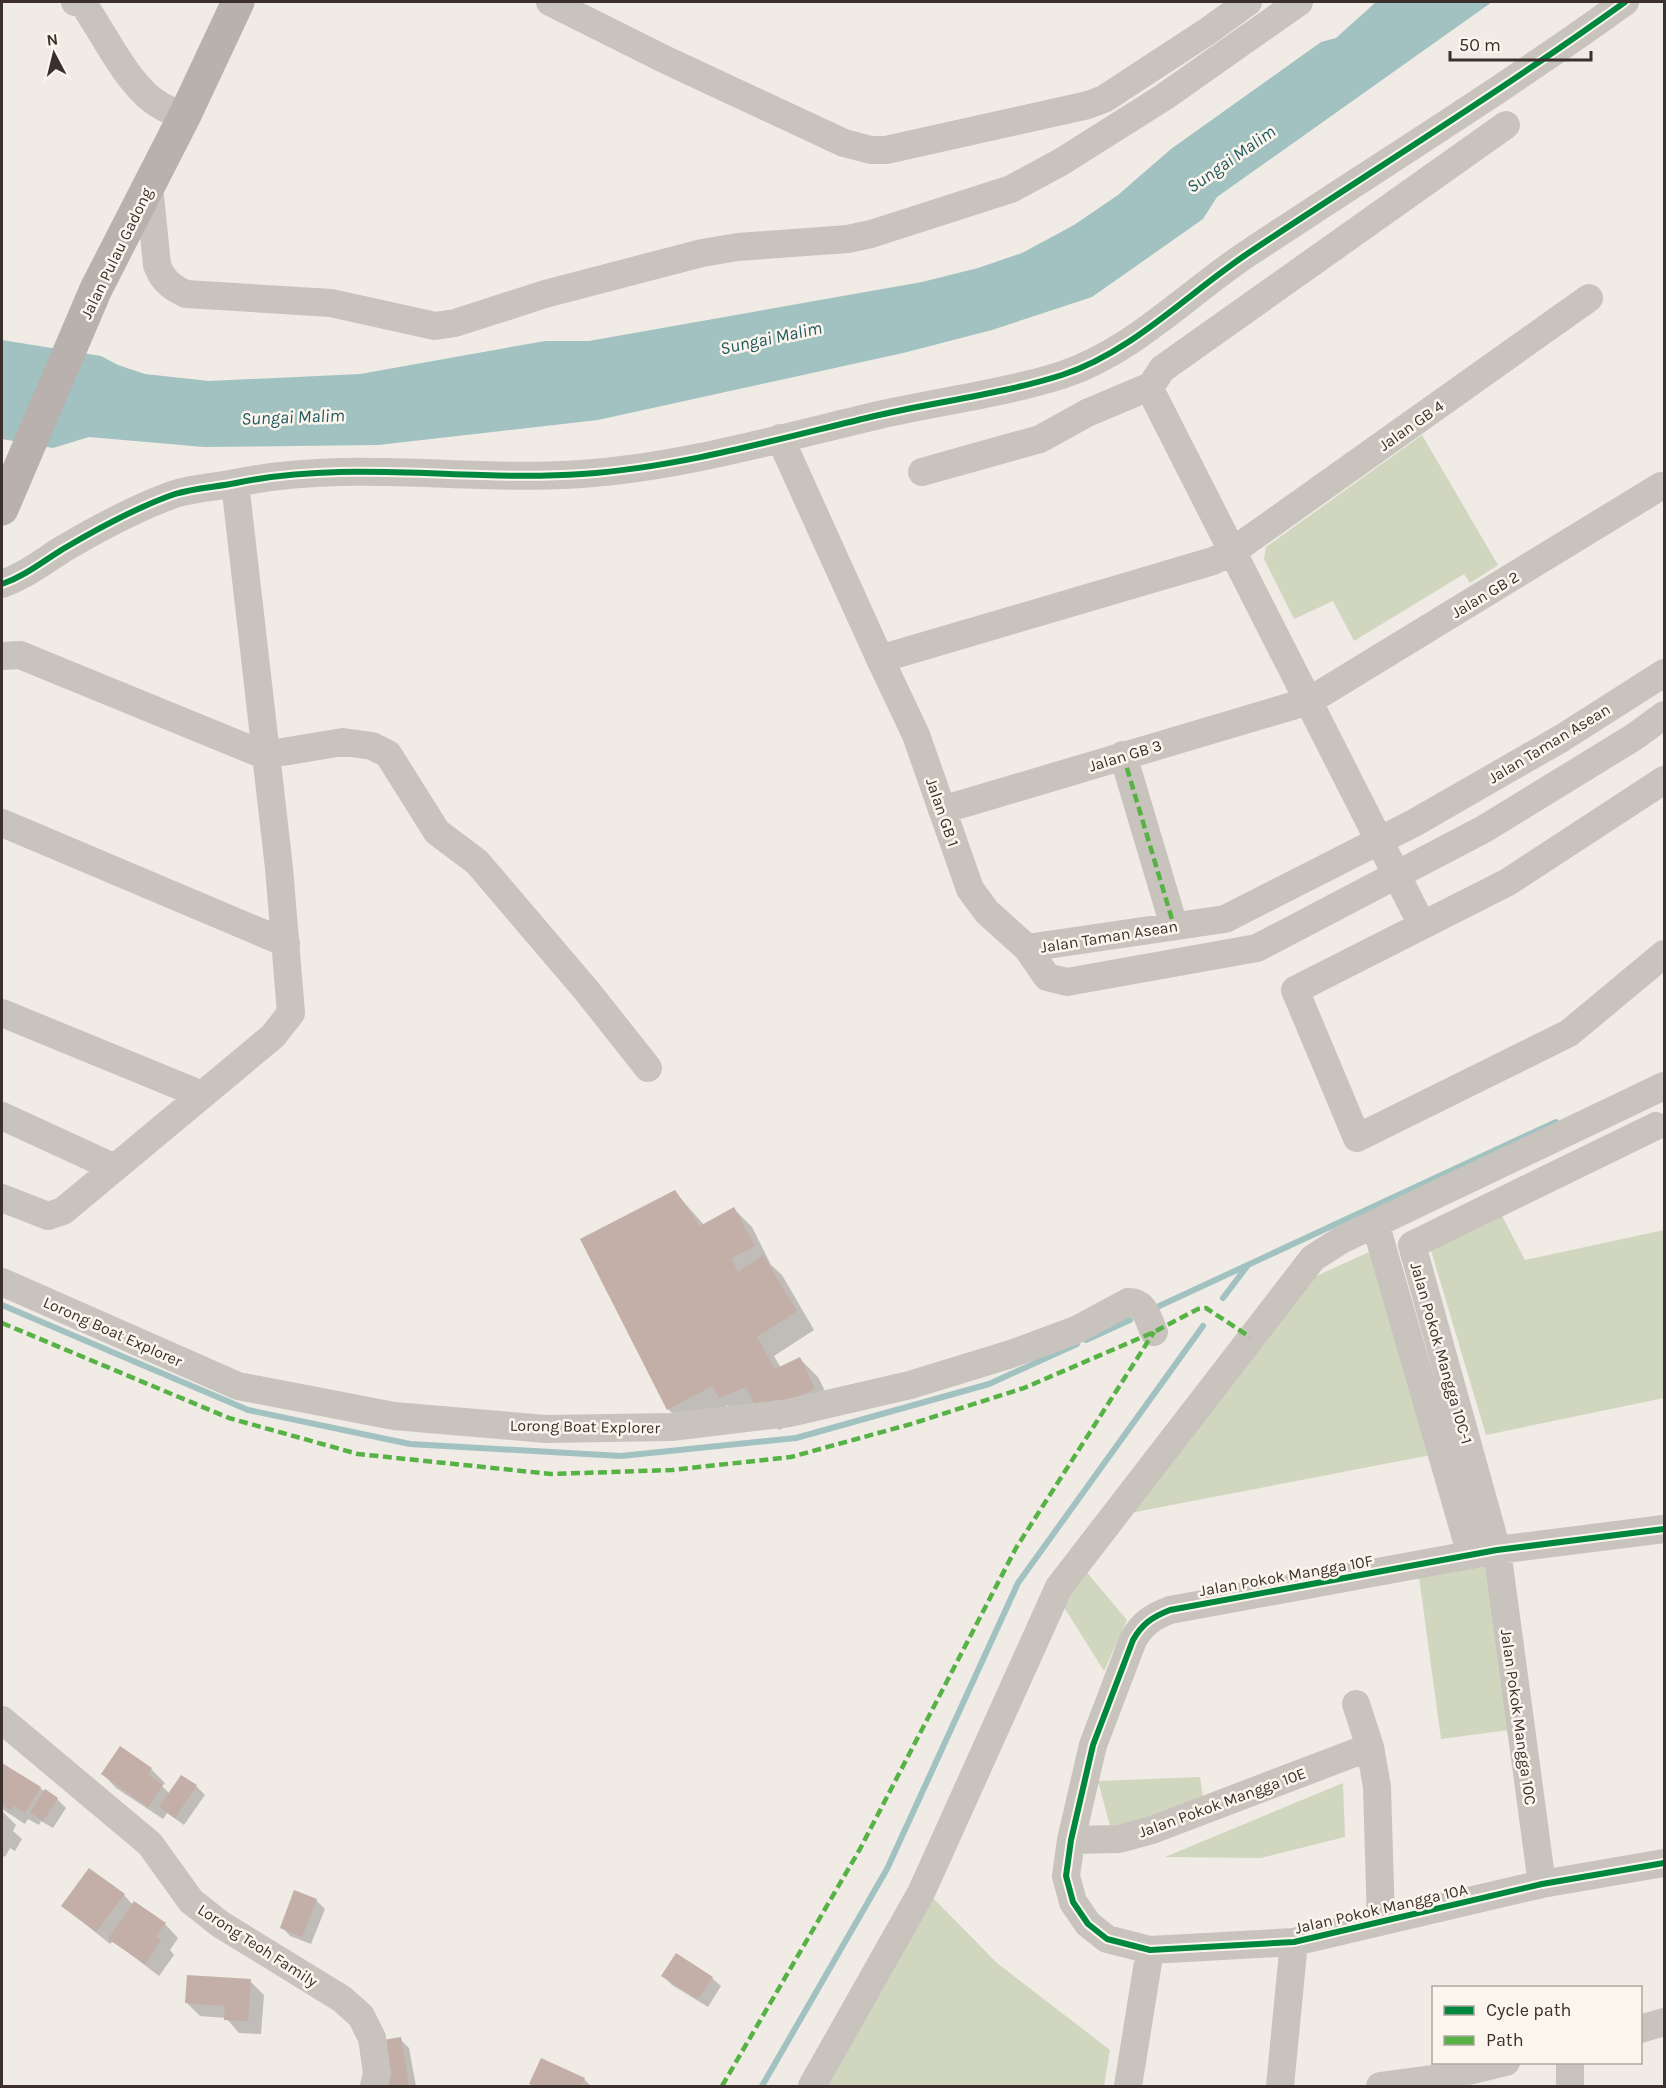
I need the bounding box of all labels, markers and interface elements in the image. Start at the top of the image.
north arrow [24,24,84,84]
scale bar [1450,24,1591,62]
text: N [45,29,59,50]
text: 50 m [1459,34,1501,56]
water label: Sungai Malim [1182,120,1280,198]
street label: Jalan Pulau Gadong [76,185,156,322]
water label: Sungai Malim [718,316,824,360]
street label: Jalan GB 4 [1375,396,1447,455]
water label: Sungai Malim [241,404,345,430]
street label: Jalan GB 2 [1448,567,1522,622]
street label: Jalan Taman Asean [1485,700,1614,787]
street label: Jalan GB 3 [1086,735,1164,776]
street label: Jalan GB 1 [922,775,963,849]
street label: Jalan Taman Asean [1039,916,1179,957]
street label: Jalan Pokok Mangga 10C-1 [1406,1260,1477,1446]
street label: Lorong Boat Explorer [40,1292,185,1371]
street label: Lorong Boat Explorer [510,1416,660,1437]
street label: Jalan Pokok Mangga 10F [1198,1551,1374,1600]
street label: Jalan Pokok Mangga 10C [1497,1628,1540,1806]
street label: Jalan Pokok Mangga 10E [1136,1763,1308,1842]
street label: Jalan Pokok Mangga 10A [1293,1879,1469,1938]
street label: Lorong Teoh Family [194,1900,322,1992]
legend [1432,1986,1642,2064]
text: Cycle path [1486,1999,1571,2021]
text: Path [1486,2029,1524,2051]

